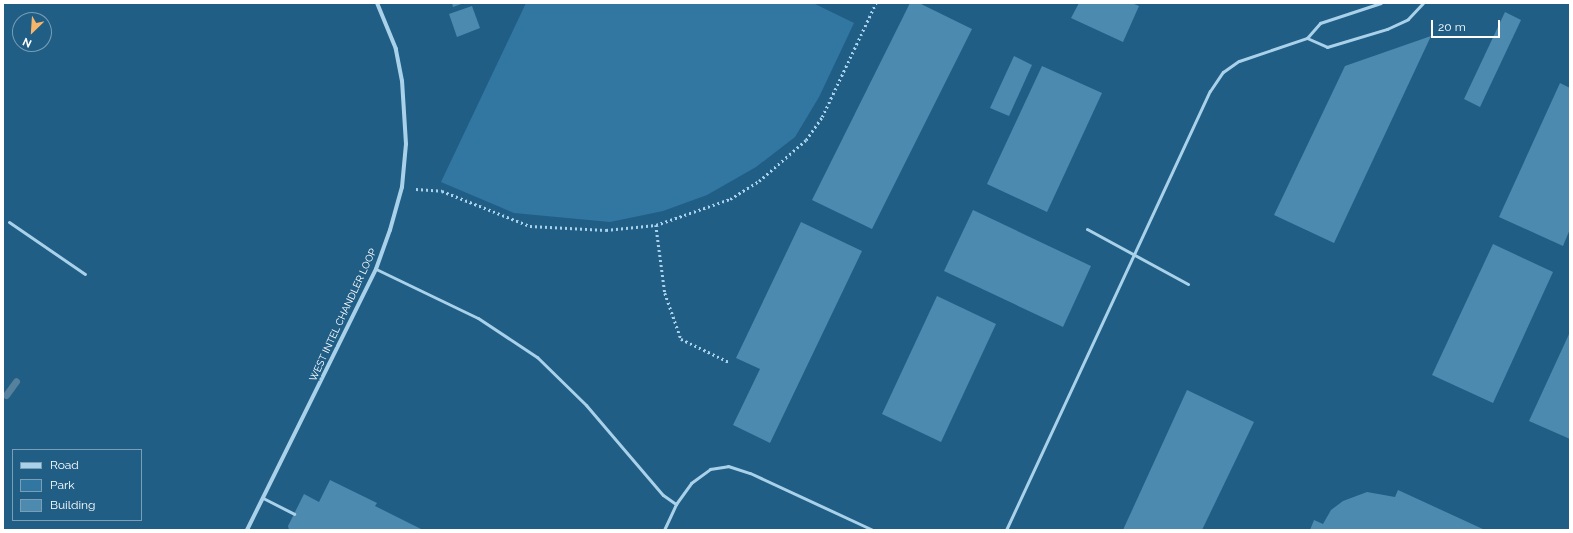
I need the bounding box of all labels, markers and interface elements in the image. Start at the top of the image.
north arrow [12,12,52,52]
scale bar [1433,12,1502,38]
text: 20 m [1438,20,1466,34]
text: N [21,35,34,50]
street label: WEST INTEL CHANDLER LOOP [307,246,379,384]
legend [12,449,142,521]
text: Road [50,458,79,472]
text: Park [50,478,75,492]
text: Building [50,498,96,512]

